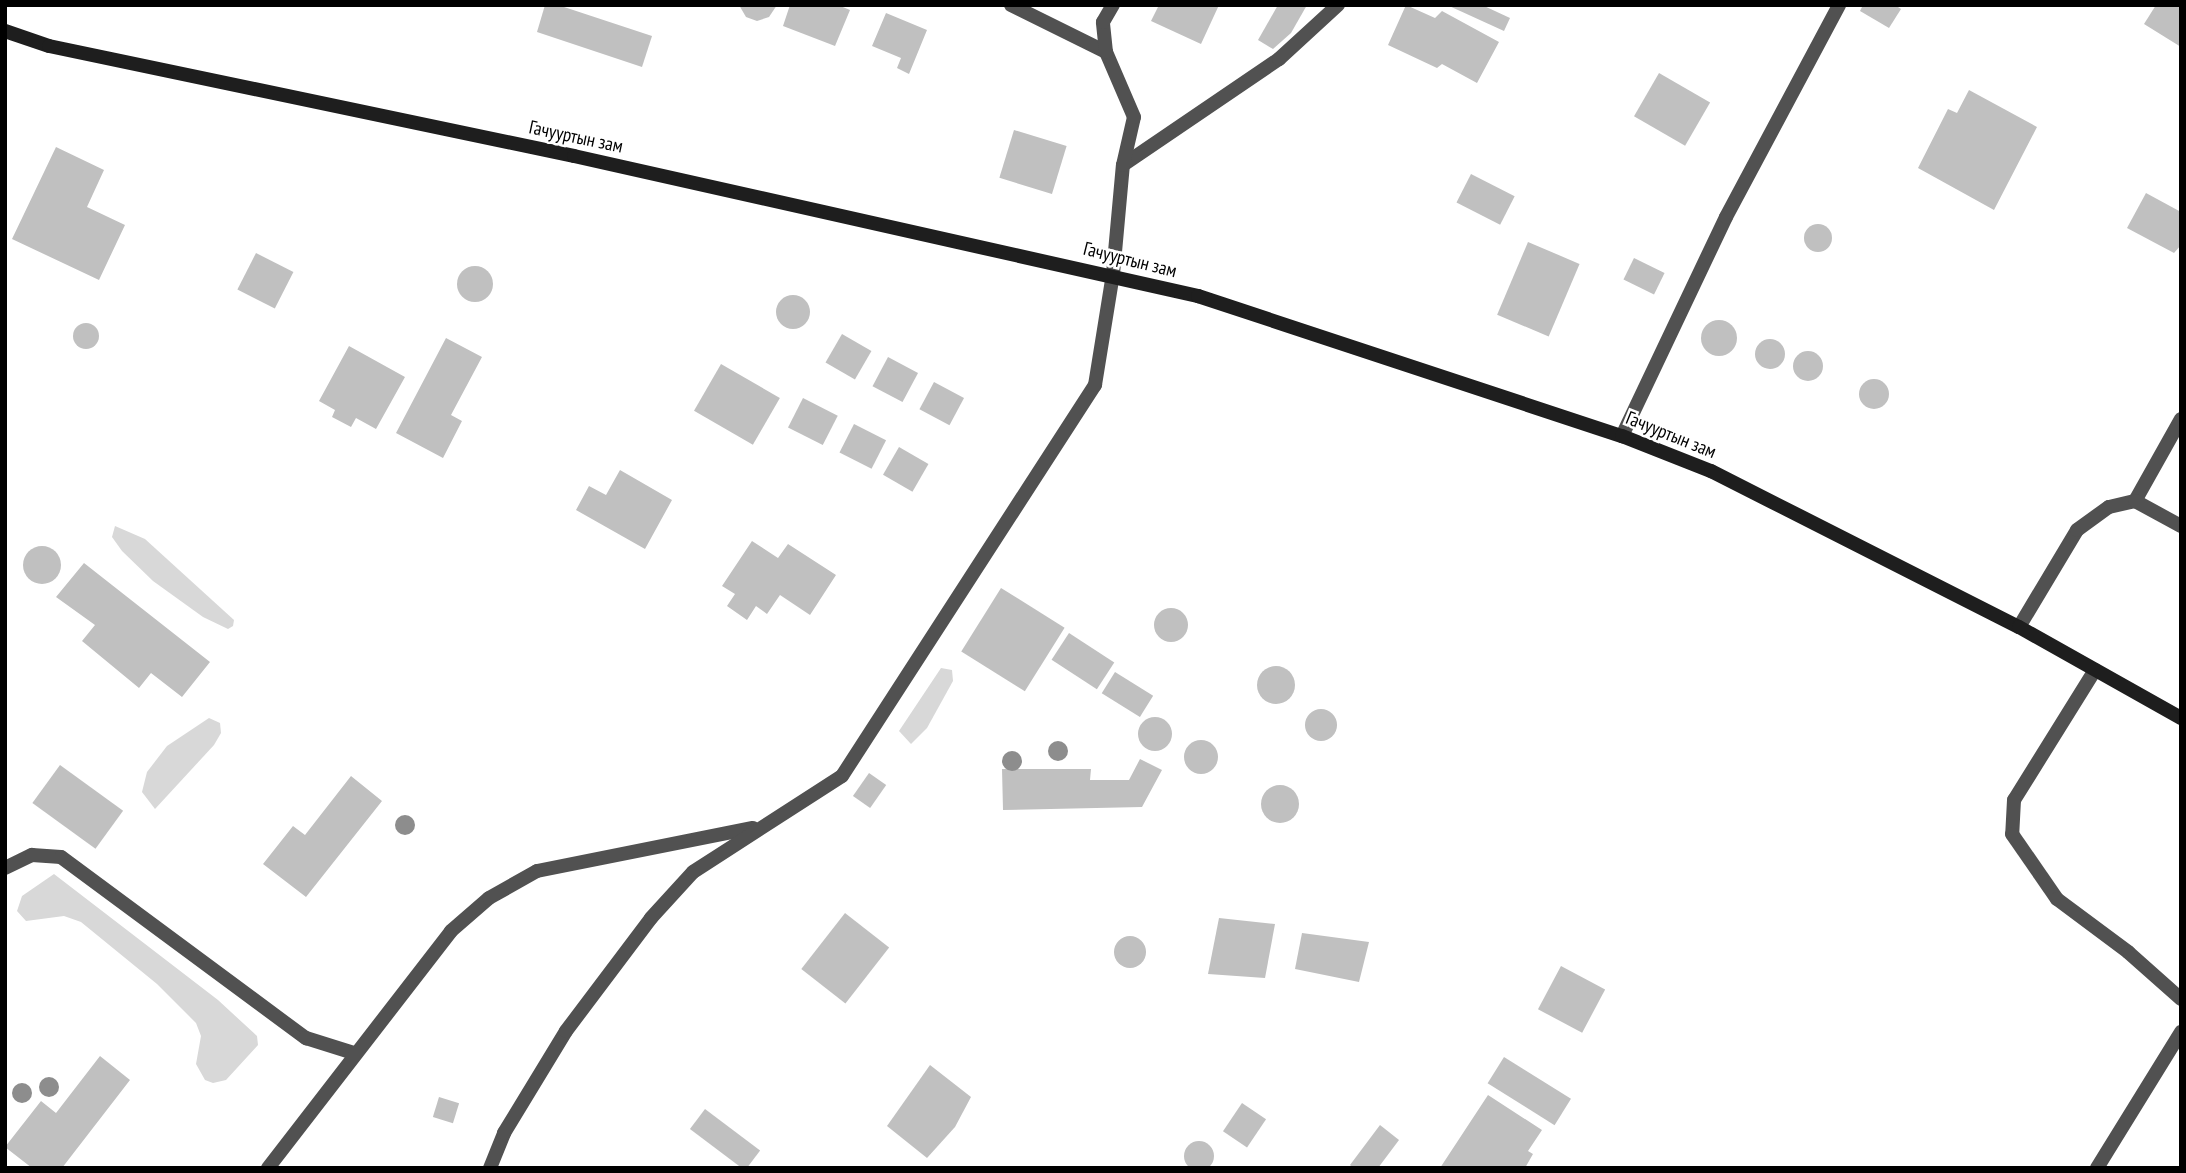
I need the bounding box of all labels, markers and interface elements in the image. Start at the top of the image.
street label: Гачууртын зам [527,116,625,158]
street label: Гачууртын зам [1081,237,1179,283]
street label: Гачууртын зам [1622,407,1720,463]

